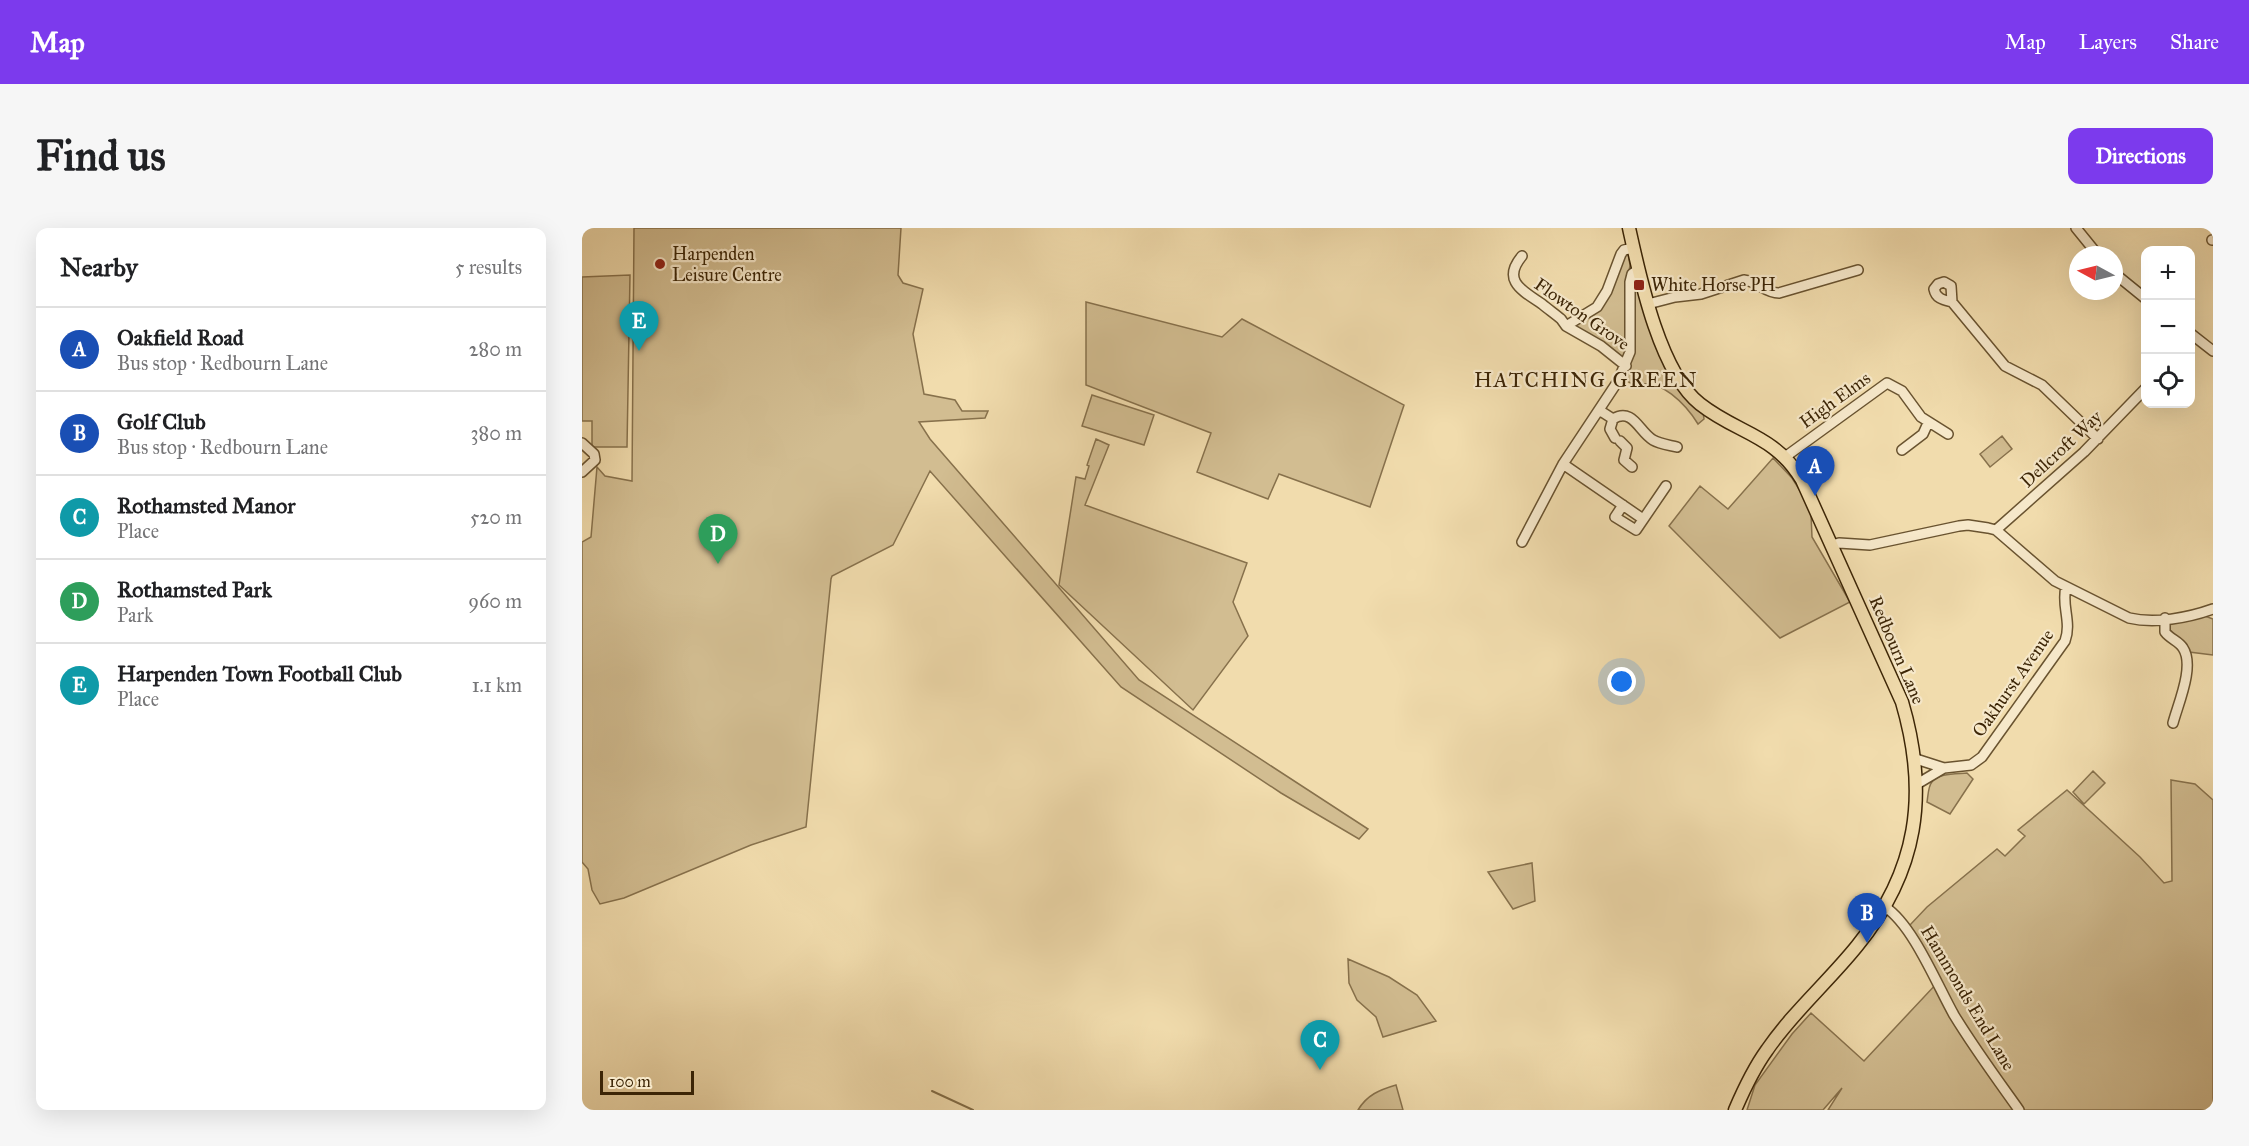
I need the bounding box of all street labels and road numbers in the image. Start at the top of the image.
street label: Flowton Grove [1530,273,1634,355]
street label: High Elms [1795,367,1875,434]
street label: Dellcroft Way [2016,405,2107,492]
street label: Redbourn Lane [1864,593,1930,707]
street label: Oakhurst Avenue [1968,625,2058,741]
street label: Hammonds End Lane [1916,921,2020,1075]

